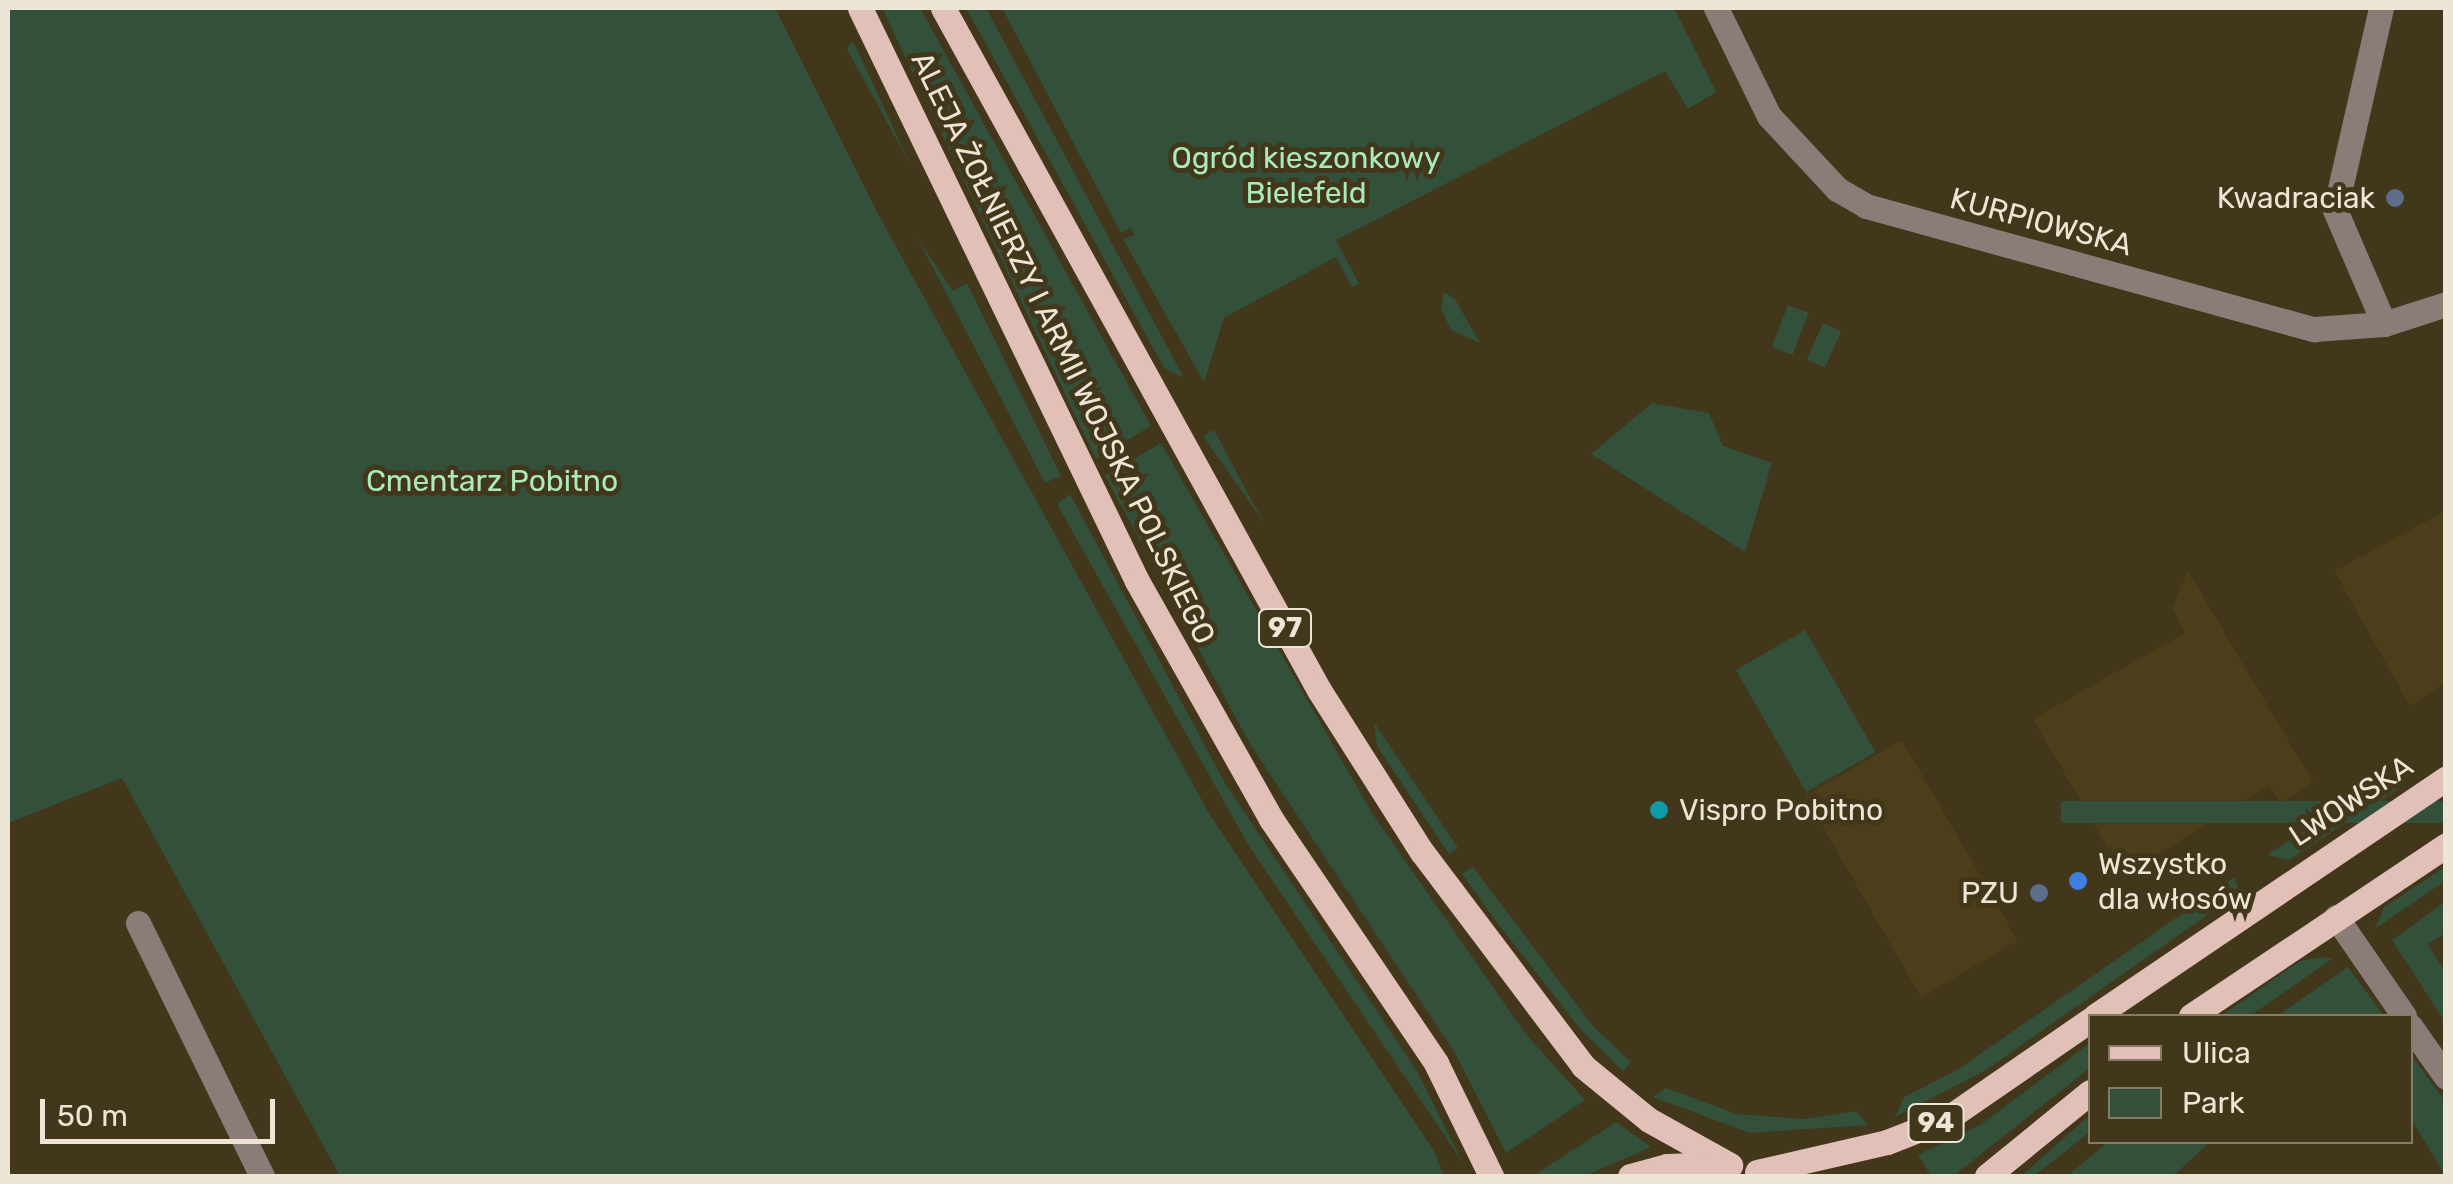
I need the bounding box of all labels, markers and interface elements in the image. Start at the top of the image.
street label: ALEJA ŻOŁNIERZY I ARMII WOJSKA POLSKIEGO [903,44,1223,652]
park label: Ogród kieszonkowy Bielefeld [1171,140,1441,210]
street label: KURPIOWSKA [1946,180,2136,264]
place label: Kwadraciak [2217,180,2375,216]
marker: Kwadraciak [2384,187,2406,209]
park label: Cmentarz Pobitno [366,463,618,499]
road number: 97 [1258,605,1312,651]
street label: LWOWSKA [2283,748,2419,854]
place label: Vispro Pobitno [1679,792,1883,828]
marker: Vispro Pobitno [1648,799,1670,821]
place label: Wszystko dla włosów [2098,846,2253,916]
marker: Wszystko dla włosów [2067,870,2089,892]
place label: PZU [1961,875,2019,911]
marker: PZU [2028,882,2050,904]
legend [2088,1014,2413,1144]
text: Ulica [2182,1035,2251,1071]
scale bar [45,1079,280,1141]
text: Park [2182,1085,2244,1121]
text: 50 m [57,1098,128,1134]
road number: 94 [1906,1100,1966,1146]

